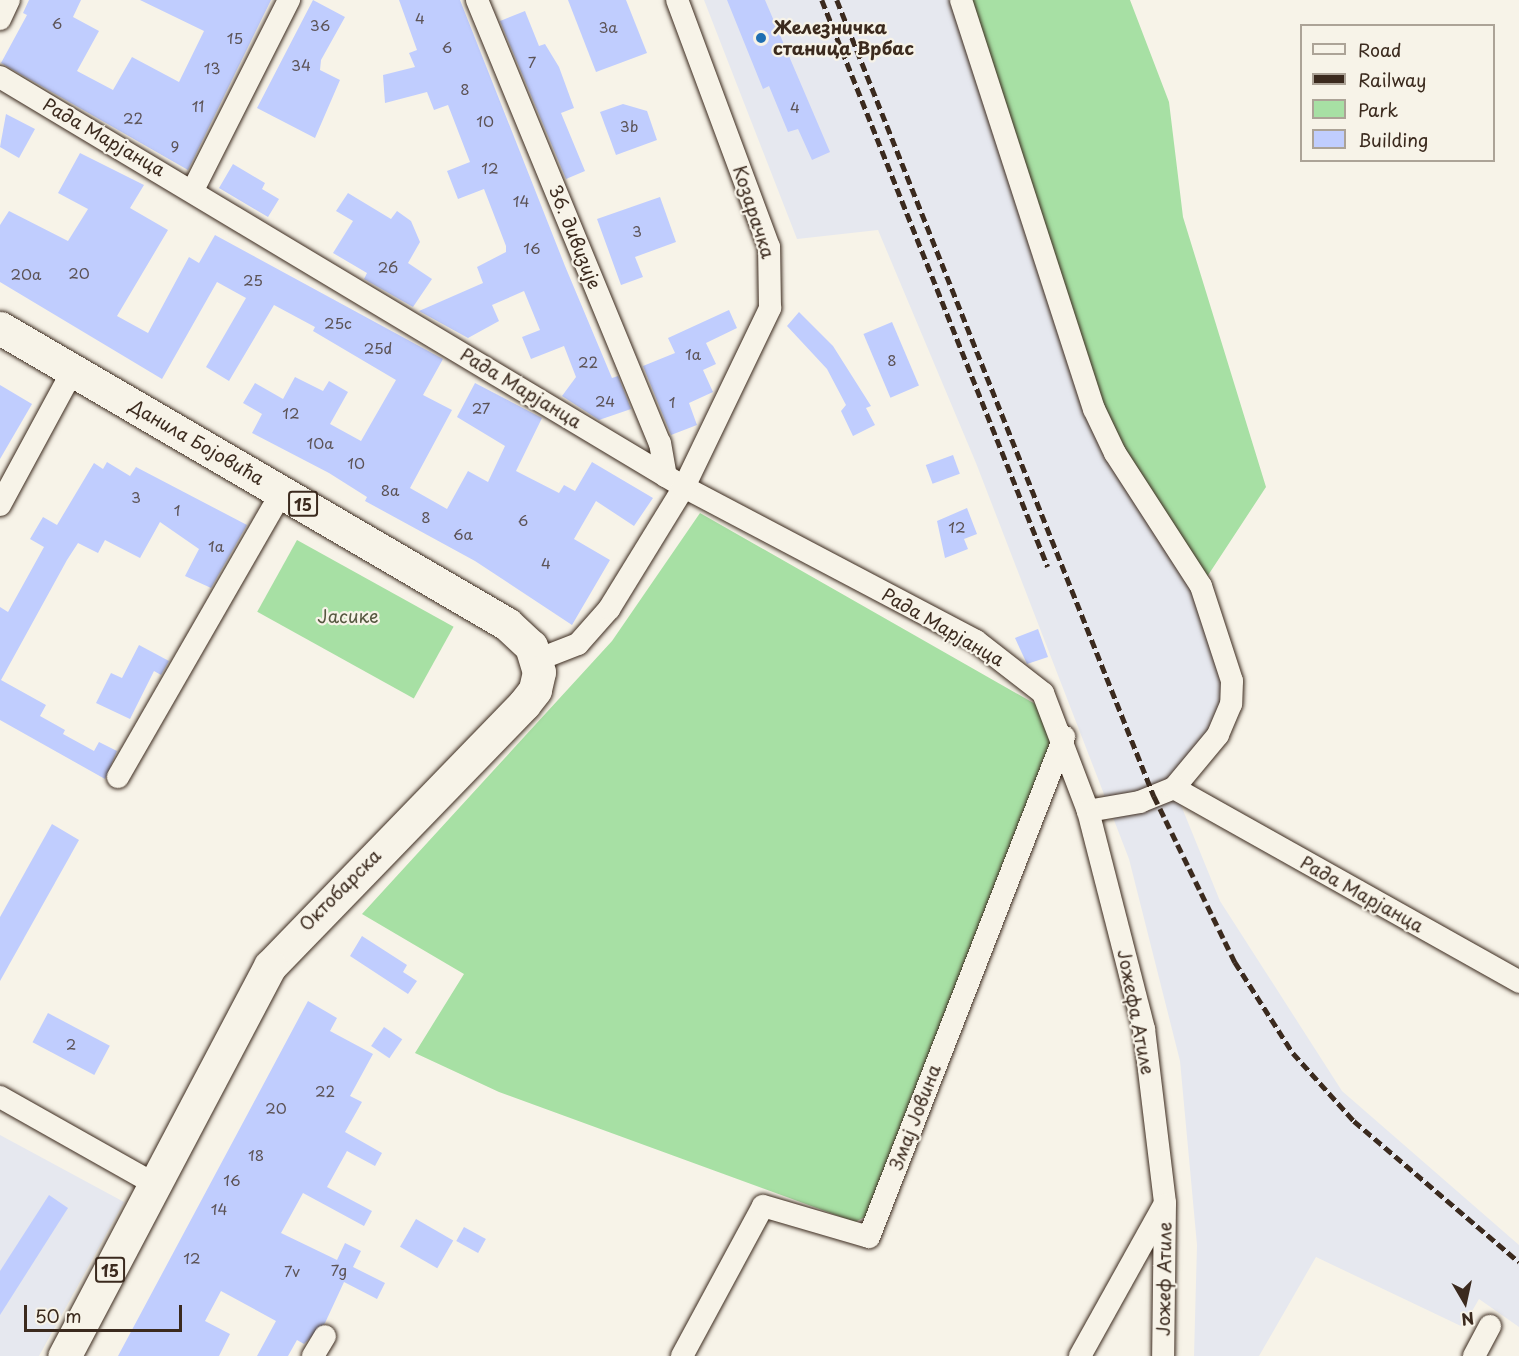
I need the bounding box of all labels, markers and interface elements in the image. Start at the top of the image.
house number: 4 [415,9,425,27]
house number: 6 [52,14,62,32]
house number: 36 [310,16,330,34]
place label: Железничка станица Врбас [773,17,914,60]
house number: 3a [598,18,618,36]
legend [1300,24,1495,162]
house number: 15 [227,29,243,47]
marker: Железничка станица Врбас [754,31,768,45]
text: Road [1358,36,1402,63]
house number: 6 [442,38,452,56]
house number: 7 [528,53,536,71]
house number: 34 [291,56,311,74]
house number: 13 [204,59,220,77]
text: Railway [1358,66,1426,93]
house number: 8 [460,80,470,98]
street label: Рада Марјанца [39,93,169,181]
text: Park [1358,96,1398,123]
house number: 11 [192,97,204,115]
house number: 4 [790,98,800,116]
house number: 22 [123,109,143,127]
house number: 10 [476,112,494,130]
house number: 3b [620,117,638,135]
text: Building [1358,126,1428,153]
house number: 9 [171,137,179,155]
house number: 12 [481,159,499,177]
street label: Козарачка [729,163,779,261]
street label: 36. дивизије [544,182,606,292]
house number: 14 [513,192,529,210]
house number: 3 [632,222,642,240]
house number: 16 [523,239,541,257]
house number: 26 [378,258,398,276]
house number: 20 [68,264,90,282]
house number: 20a [11,265,41,283]
house number: 25 [243,271,263,289]
house number: 25c [324,314,352,332]
house number: 25d [364,339,392,357]
street label: Рада Марјанца [456,343,586,433]
house number: 1a [685,345,701,363]
house number: 8 [887,351,897,369]
house number: 22 [578,353,598,371]
house number: 24 [595,392,615,410]
house number: 1 [669,393,675,411]
street label: Данила Бојовића [125,394,269,490]
house number: 27 [472,399,490,417]
house number: 12 [282,404,300,422]
house number: 10a [306,434,334,452]
house number: 10 [347,454,365,472]
house number: 8a [381,481,399,499]
house number: 3 [131,488,141,506]
road number: 15 [288,491,318,517]
house number: 1 [174,501,180,519]
house number: 8 [421,508,431,526]
house number: 6 [518,511,528,529]
house number: 12 [948,518,966,536]
house number: 6a [453,525,473,543]
house number: 1a [208,537,224,555]
house number: 4 [541,554,551,572]
street label: Рада Марјанца [878,583,1008,671]
park label: Јасике [317,605,379,627]
street label: Октобарска [295,845,385,935]
street label: Рада Марјанца [1296,851,1428,937]
street label: Јожефа Атиле [1113,948,1159,1076]
house number: 2 [66,1035,76,1053]
street label: Змај Јовина [885,1061,945,1173]
house number: 22 [315,1082,335,1100]
house number: 20 [265,1099,287,1117]
house number: 18 [248,1146,264,1164]
house number: 16 [223,1171,241,1189]
house number: 14 [211,1200,227,1218]
street label: Јожеф Атиле [1152,1221,1176,1337]
house number: 12 [183,1249,201,1267]
road number: 15 [95,1257,125,1283]
house number: 7g [331,1261,347,1279]
house number: 7v [284,1262,300,1280]
north arrow [1435,1272,1495,1332]
scale bar [27,1293,184,1331]
text: 50 m [35,1302,82,1329]
text: N [1460,1307,1476,1333]

